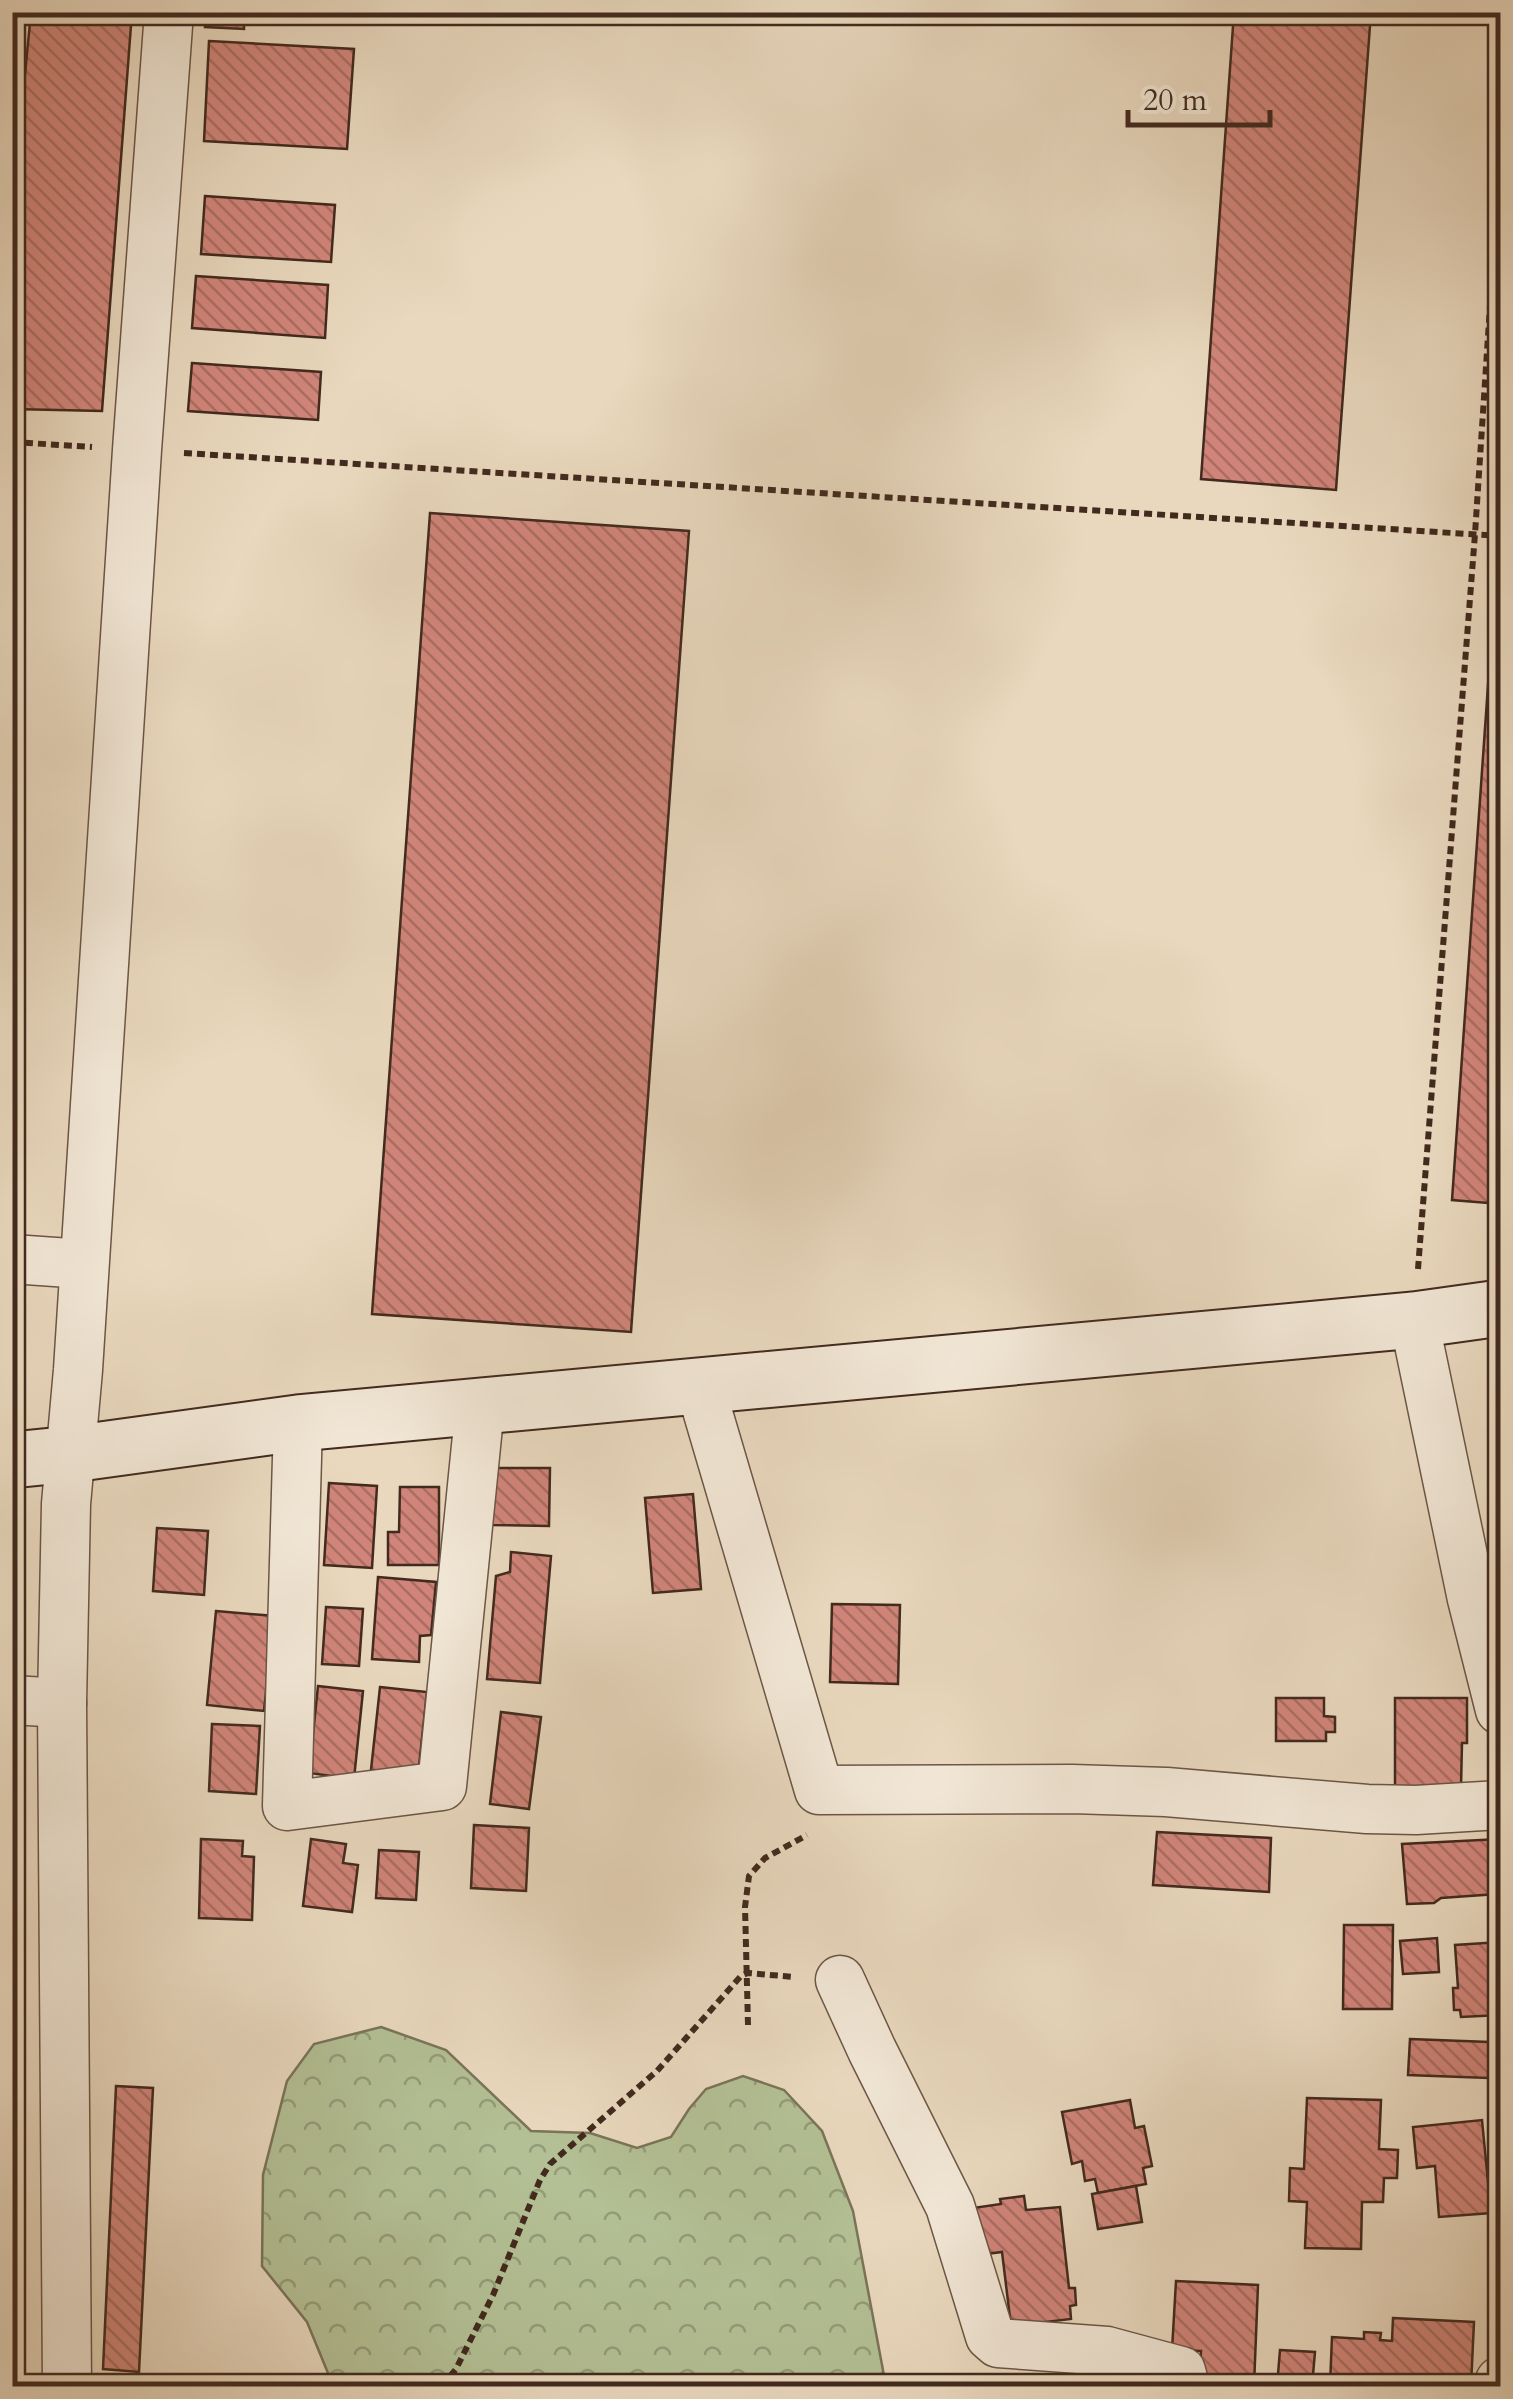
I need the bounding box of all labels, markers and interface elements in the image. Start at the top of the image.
scale bar [1128,65,1270,127]
text: 20 m [1143,80,1208,121]

